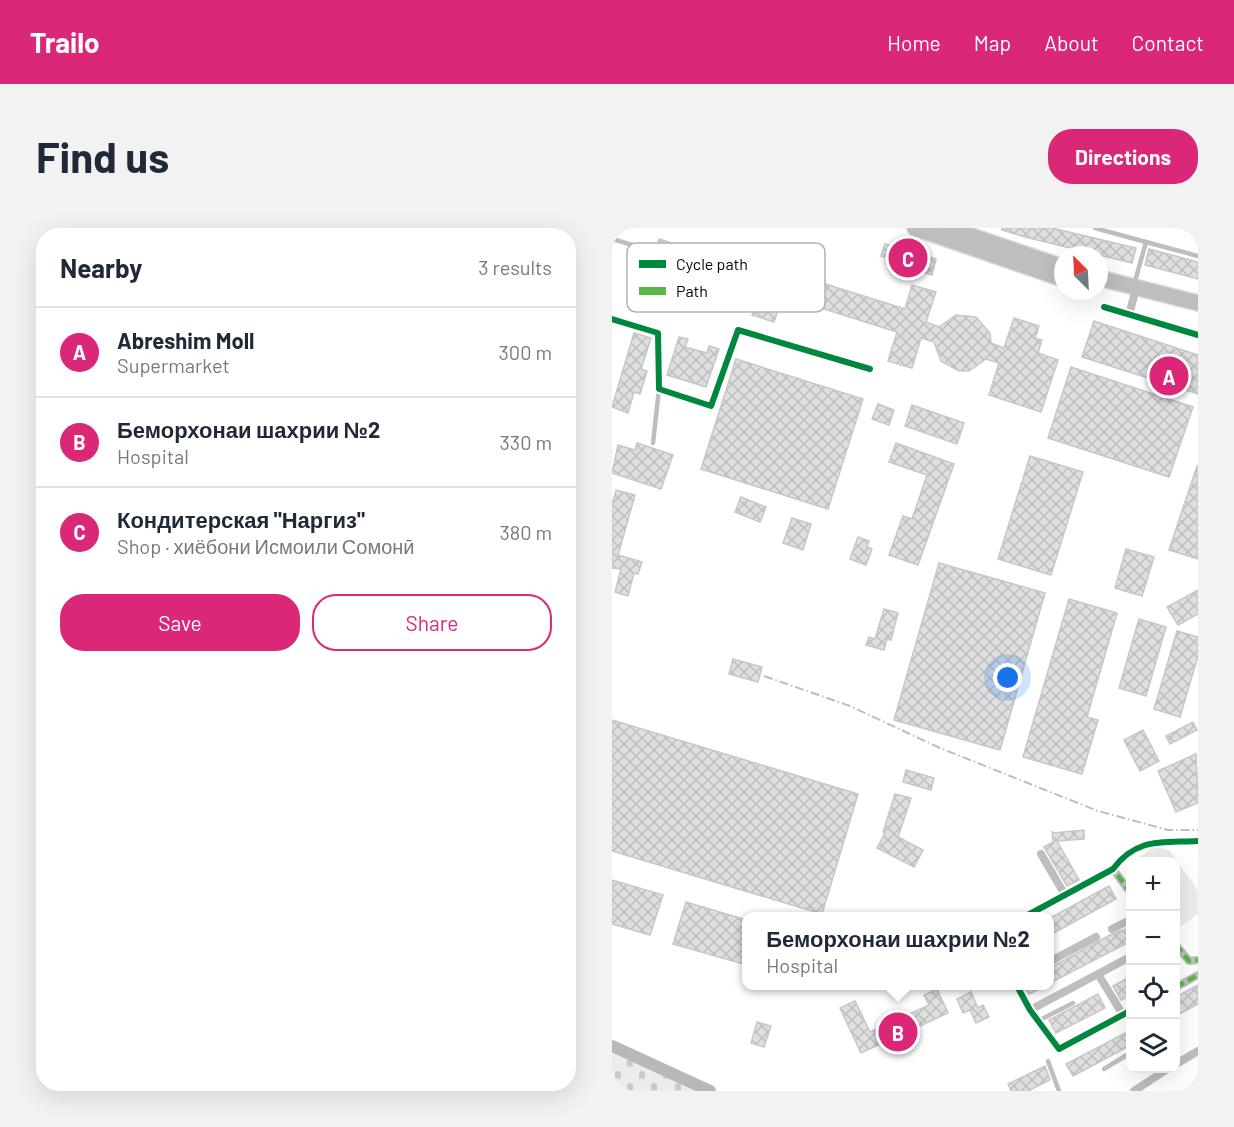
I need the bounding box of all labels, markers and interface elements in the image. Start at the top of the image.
text: Trailo [30,25,100,59]
text: Home [887,30,941,55]
text: Map [974,30,1011,55]
text: About [1044,30,1099,55]
text: Contact [1132,30,1204,55]
button: Directions [1048,129,1198,184]
text: Find us [36,131,169,181]
pin: C [888,236,928,280]
legend [627,243,825,312]
north arrow [1054,246,1108,300]
text: Nearby [60,252,142,283]
text: Cycle path [676,254,748,273]
text: 3 results [478,255,552,279]
text: Path [676,281,708,300]
text: Abreshim Moll [117,327,254,353]
text: A [73,340,86,364]
text: 300 m [499,340,552,364]
text: Supermarket [117,353,230,377]
pin: A [1150,354,1188,398]
text: Беморхонаи шахрии №2 [117,416,380,442]
text: B [73,430,86,454]
text: 330 m [500,430,552,454]
text: Hospital [117,444,189,468]
text: Кондитерская "Наргиз" [117,506,365,532]
text: C [73,520,86,544]
text: 380 m [499,520,552,544]
text: Shop · хиёбони Исмоили Сомонӣ [117,534,414,558]
button: Save [60,594,300,651]
button: Share [312,594,552,651]
your location [993,663,1022,692]
map controls [1126,857,1180,1073]
button: + [1126,857,1180,911]
button: − [1126,911,1180,965]
popup [742,912,1054,990]
text: Беморхонаи шахрии №2 [766,925,1030,951]
text: Hospital [766,953,838,977]
button: locate [1126,965,1180,1019]
pin: B [878,1010,918,1054]
button: layers [1126,1019,1180,1073]

